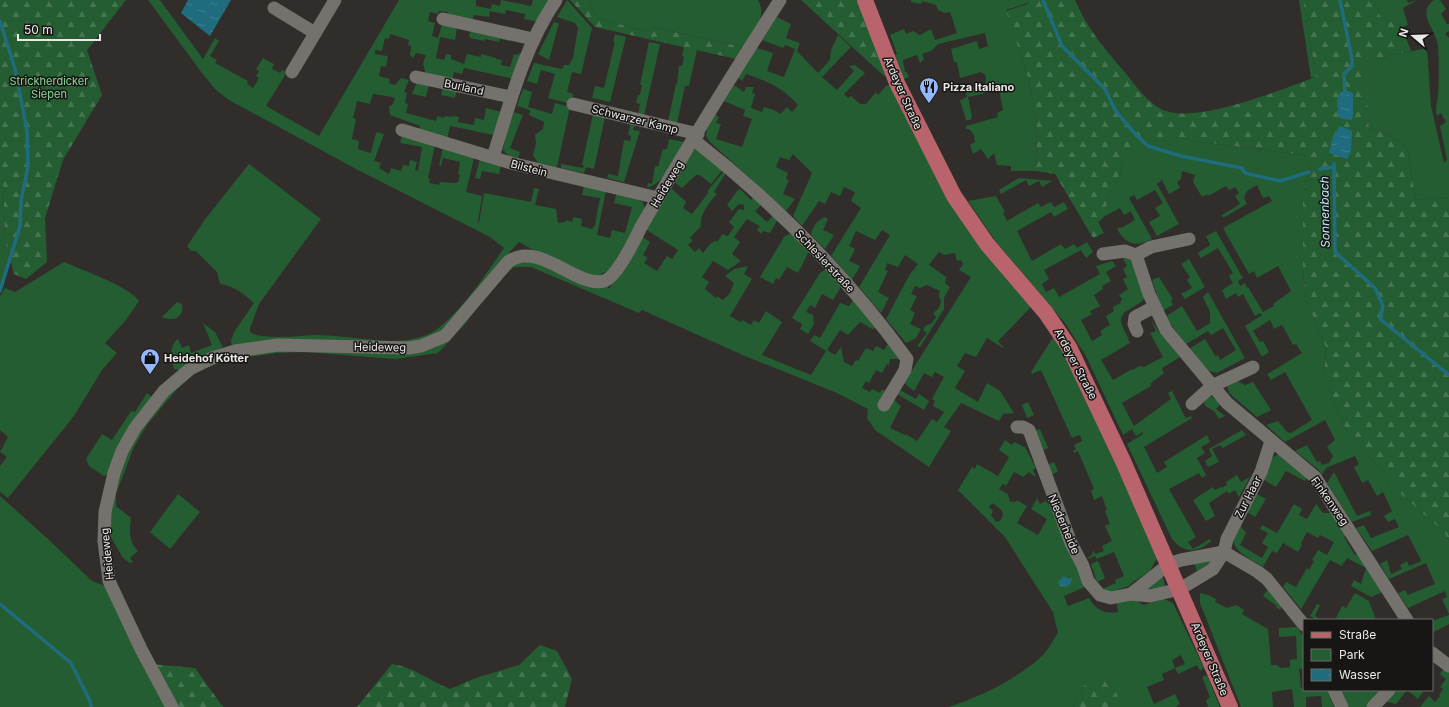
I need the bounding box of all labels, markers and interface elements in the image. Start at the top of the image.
scale bar [18,16,100,42]
north arrow [1393,16,1433,56]
text: 50 m [24,22,53,37]
text: N [1396,26,1412,39]
street label: Ardeyer Straße [881,54,925,132]
park label: Strickherdicker Siepen [10,74,88,101]
street label: Burland [443,76,485,98]
restaurant icon: Pizza Italiano [918,76,940,104]
place label: Pizza Italiano [943,80,1015,94]
street label: Schwarzer Kamp [590,101,680,137]
street label: Bilstein [509,156,549,180]
street label: Heideweg [648,158,686,210]
water label: Sonnenbach [1316,176,1333,248]
street label: Schlesierstraße [792,227,858,295]
street label: Ardeyer Straße [1051,326,1101,402]
street label: Heideweg [354,340,406,354]
shop icon: Heidehof Kötter [139,347,161,375]
place label: Heidehof Kötter [164,351,249,365]
street label: Zur Haar [1231,474,1265,520]
street label: Finkenweg [1308,474,1352,528]
street label: Niederheide [1045,492,1083,556]
street label: Heideweg [97,527,117,581]
legend [1303,619,1433,691]
street label: Ardeyer Straße [1188,620,1232,698]
text: Straße [1339,627,1376,642]
text: Park [1339,647,1365,662]
text: Wasser [1339,667,1382,682]

